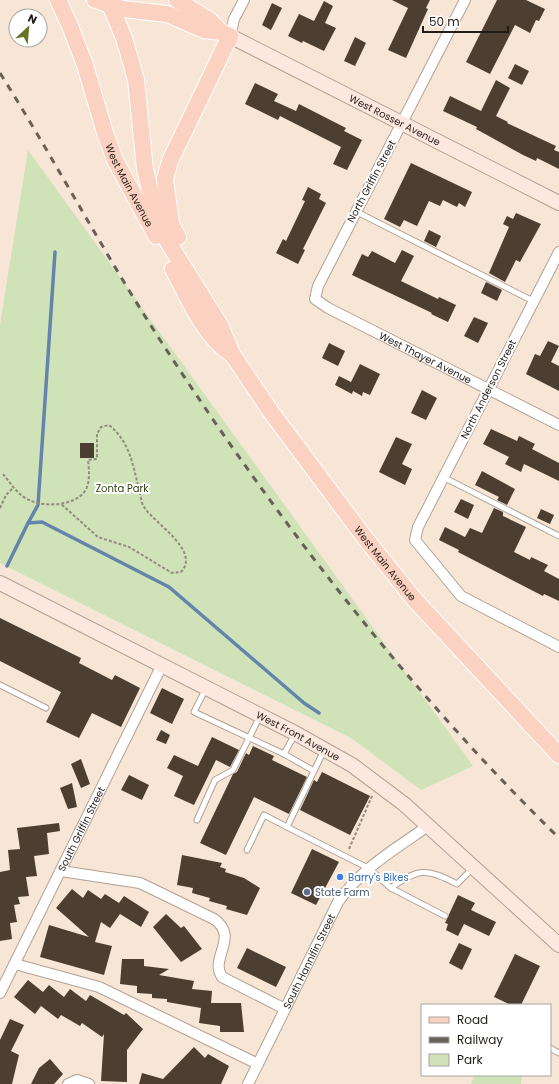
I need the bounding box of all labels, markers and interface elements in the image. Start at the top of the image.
north arrow [8,8,48,48]
scale bar [423,8,508,34]
text: N [25,10,40,28]
text: 50 m [429,13,460,30]
street label: West Rosser Avenue [346,91,443,150]
street label: North Griffin Street [343,137,400,225]
street label: West Main Avenue [102,142,157,230]
street label: West Thayer Avenue [376,328,474,388]
street label: North Anderson Street [457,337,520,441]
park label: Zonta Park [96,481,149,496]
street label: West Main Avenue [351,523,420,604]
street label: West Front Avenue [254,708,343,765]
street label: South Griffin Street [54,784,109,874]
place label: Barry's Bikes [348,870,409,885]
marker: Barry's Bikes [335,872,345,882]
place label: State Farm [315,885,370,900]
marker: State Farm [302,887,312,897]
street label: South Hannifin Street [279,911,339,1012]
legend [421,1004,551,1076]
text: Road [457,1011,488,1028]
text: Railway [457,1031,503,1048]
text: Park [457,1051,484,1068]

